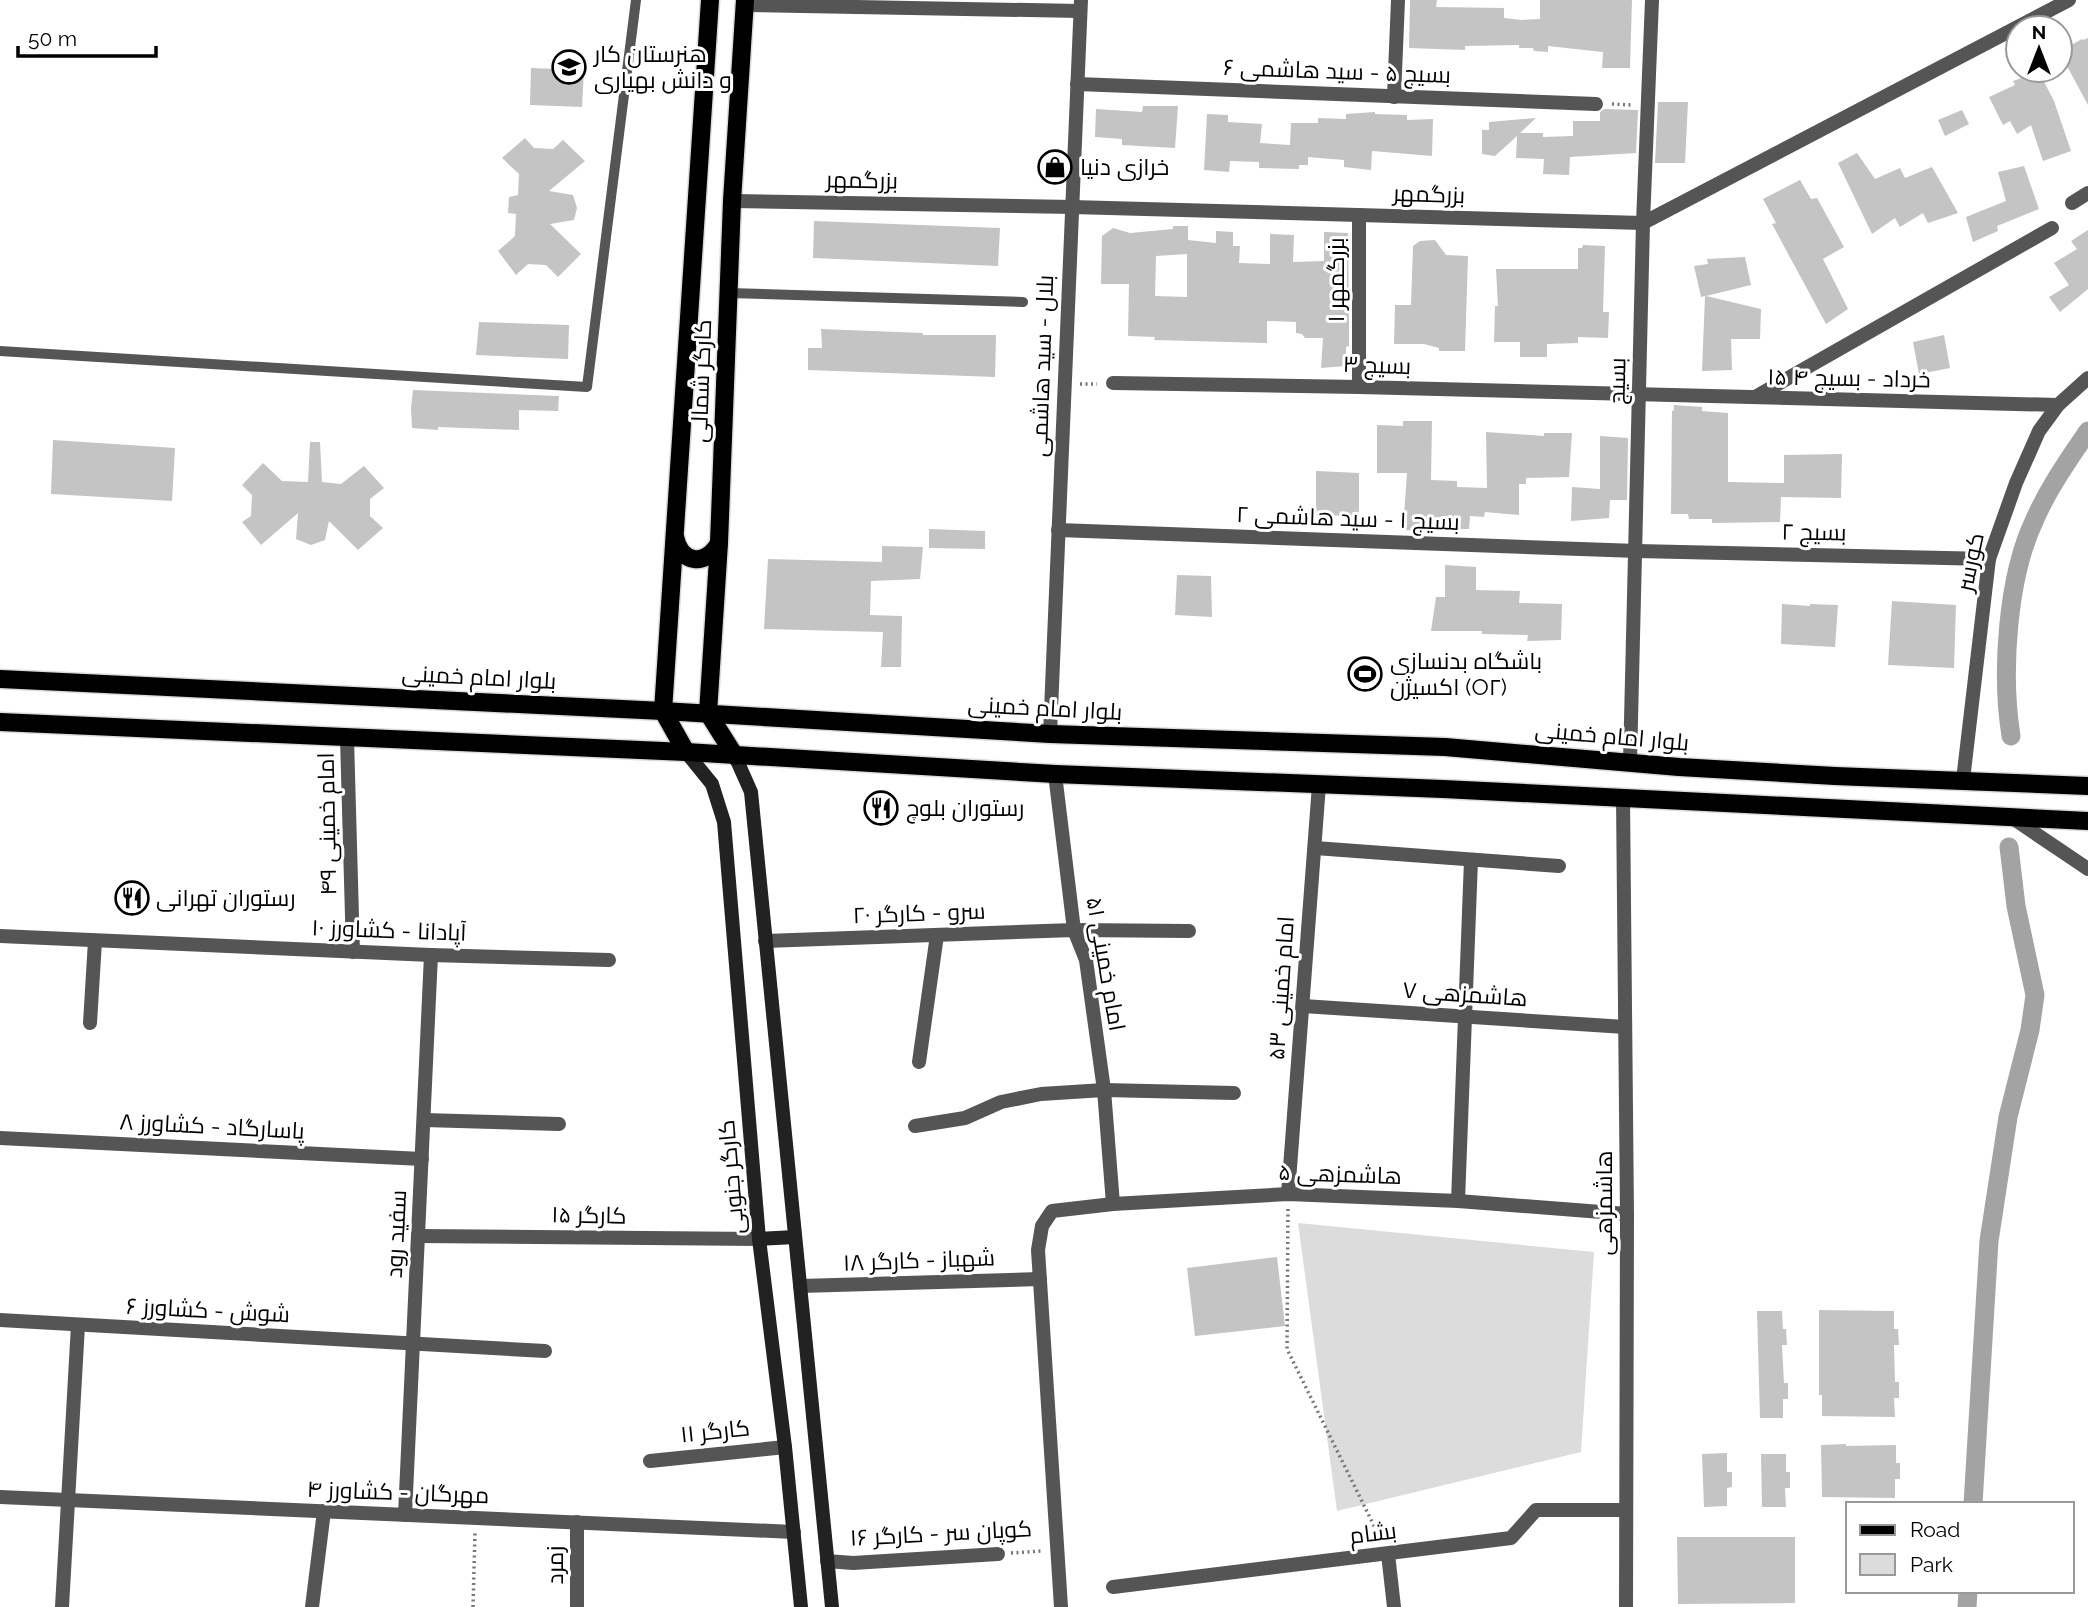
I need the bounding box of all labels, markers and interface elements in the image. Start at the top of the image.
scale bar [18,14,156,58]
north arrow [2004,14,2074,84]
text: N [2032,21,2046,43]
text: 50 m [28,26,77,51]
place label: هنرستان کار و دانش بهیاری [592,40,732,94]
school or university icon: هنرستان کار و دانش بهیاری [550,48,588,86]
street label: بسیج ۵ - سید هاشمی ۶ [1223,53,1451,91]
shop icon: خرازی دنیا [1036,148,1074,186]
place label: خرازی دنیا [1080,153,1169,181]
street label: بزرگمهر [824,165,898,195]
street label: بزرگمهر [1390,179,1466,209]
street label: بزرگمهر ۱ [1322,237,1350,323]
street label: بلال - سید هاشمی [1025,274,1059,458]
street label: کارگر شمالی [685,319,717,443]
street label: بسیج ۳ [1342,350,1412,382]
street label: بسیج [1603,357,1633,405]
street label: ۱۵ خرداد - بسیج ۴ [1767,363,1931,395]
street label: بسیج ۱ - سید هاشمی ۲ [1236,500,1460,538]
street label: بسیج ۲ [1781,517,1847,549]
street label: کورسر [1950,530,1989,596]
place label: باشگاه بدنسازی اکسیژن (O۲) [1390,647,1542,701]
sports icon: باشگاه بدنسازی اکسیژن (O۲) [1346,655,1384,693]
street label: بلوار امام خمینی [401,659,557,697]
street label: بلوار امام خمینی [967,690,1123,728]
street label: بلوار امام خمینی [1534,715,1690,759]
street label: امام خمینی ۴۹ [312,752,344,896]
restaurant icon: رستوران بلوچ [862,789,900,827]
place label: رستوران بلوچ [906,794,1024,824]
restaurant icon: رستوران تهرانی [113,879,151,917]
place label: رستوران تهرانی [156,884,295,912]
street label: امام خمینی ۵۱ [1078,895,1132,1034]
street label: سرو - کارگر ۲۰ [852,897,986,928]
street label: آپادانا - کشاورز ۱۰ [311,913,467,948]
street label: امام خمینی ۵۳ [1262,915,1302,1061]
street label: هاشمزهی ۷ [1401,976,1529,1012]
street label: پاسارگاد - کشاورز ۸ [119,1107,305,1146]
street label: کارگر جنوبی [712,1119,750,1235]
street label: هاشمزهی [1590,1150,1618,1256]
street label: هاشمزهی ۵ [1278,1158,1402,1190]
street label: سفید رود [380,1189,411,1279]
street label: کارگر ۱۵ [551,1200,627,1229]
street label: شهباز - کارگر ۱۸ [842,1243,996,1277]
street label: شوش - کشاورز ۶ [125,1292,291,1328]
street label: کارگر ۱۱ [679,1413,751,1448]
street label: مهرگان - کشاورز ۴ [306,1475,490,1509]
legend [1846,1502,2074,1593]
street label: کوپان سر - کارگر ۱۶ [849,1514,1033,1553]
street label: بشام [1348,1516,1398,1552]
text: Road [1910,1517,1960,1542]
street label: زمرد [541,1546,568,1584]
text: Park [1910,1552,1953,1577]

